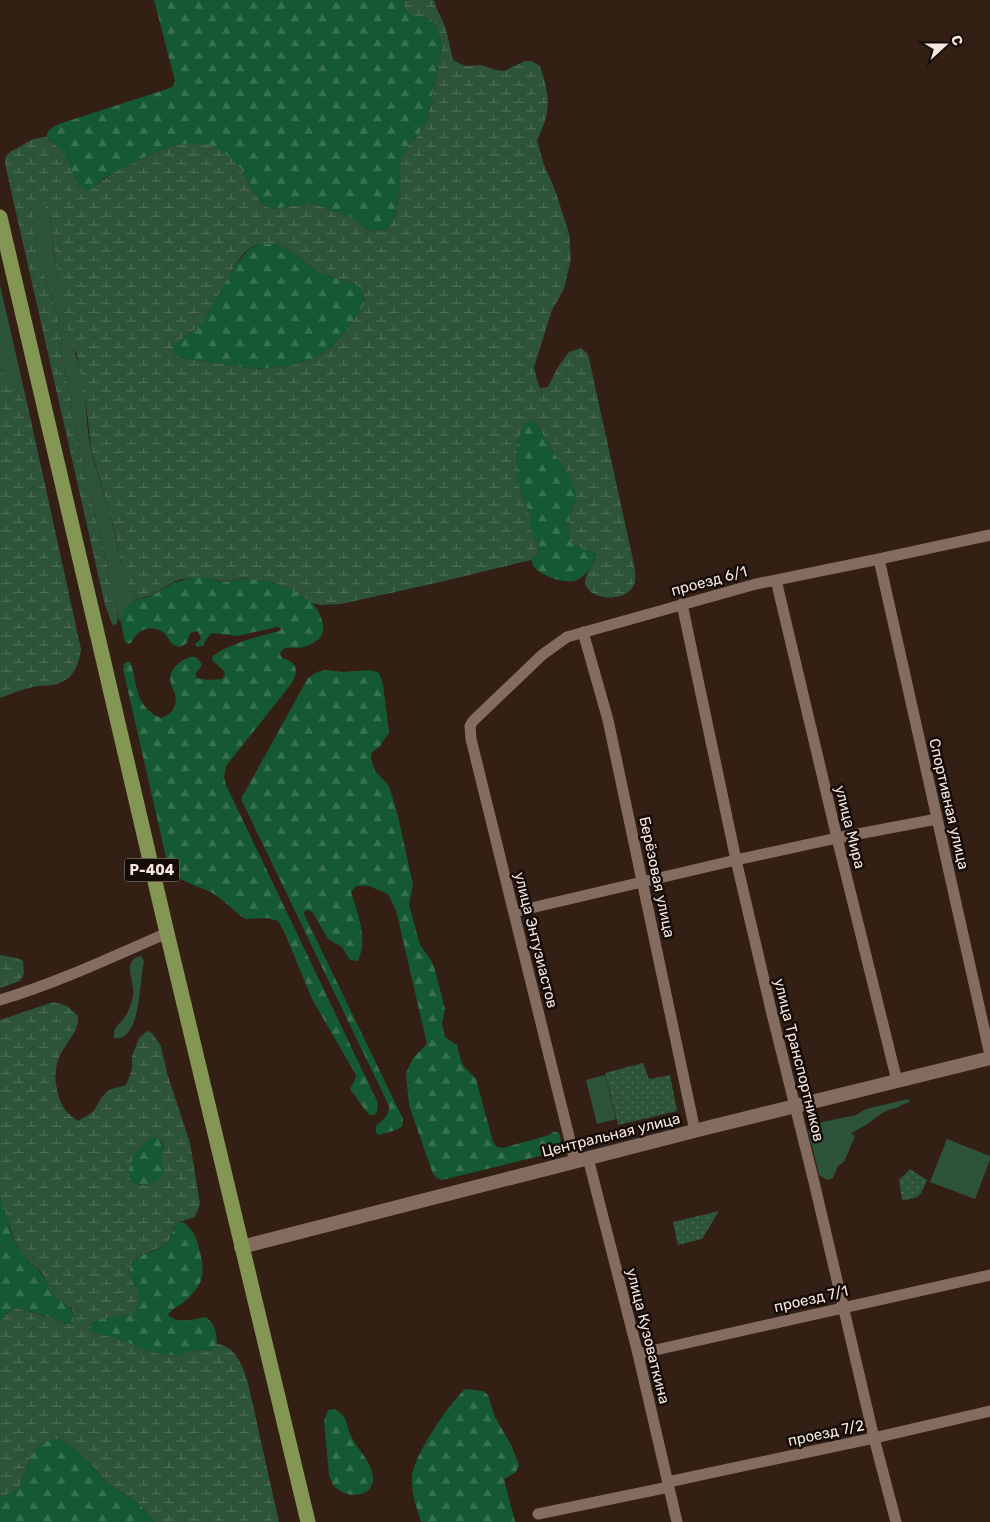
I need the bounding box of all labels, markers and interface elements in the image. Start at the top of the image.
north arrow [920,20,970,70]
text: С [947,33,966,48]
street label: проезд 6/1 [669,562,749,600]
street label: Спортивная улица [925,737,973,871]
street label: улица Мира [831,784,869,870]
street label: Берёзовая улица [635,815,679,939]
road number: Р-404 [124,858,180,882]
street label: улица Энтузиастов [510,870,562,1010]
street label: улица Транспортников [770,977,828,1143]
street label: Центральная улица [540,1109,682,1161]
street label: улица Кузоваткина [622,1266,674,1406]
street label: проезд 7/1 [772,1282,850,1316]
street label: проезд 7/2 [786,1416,866,1450]

